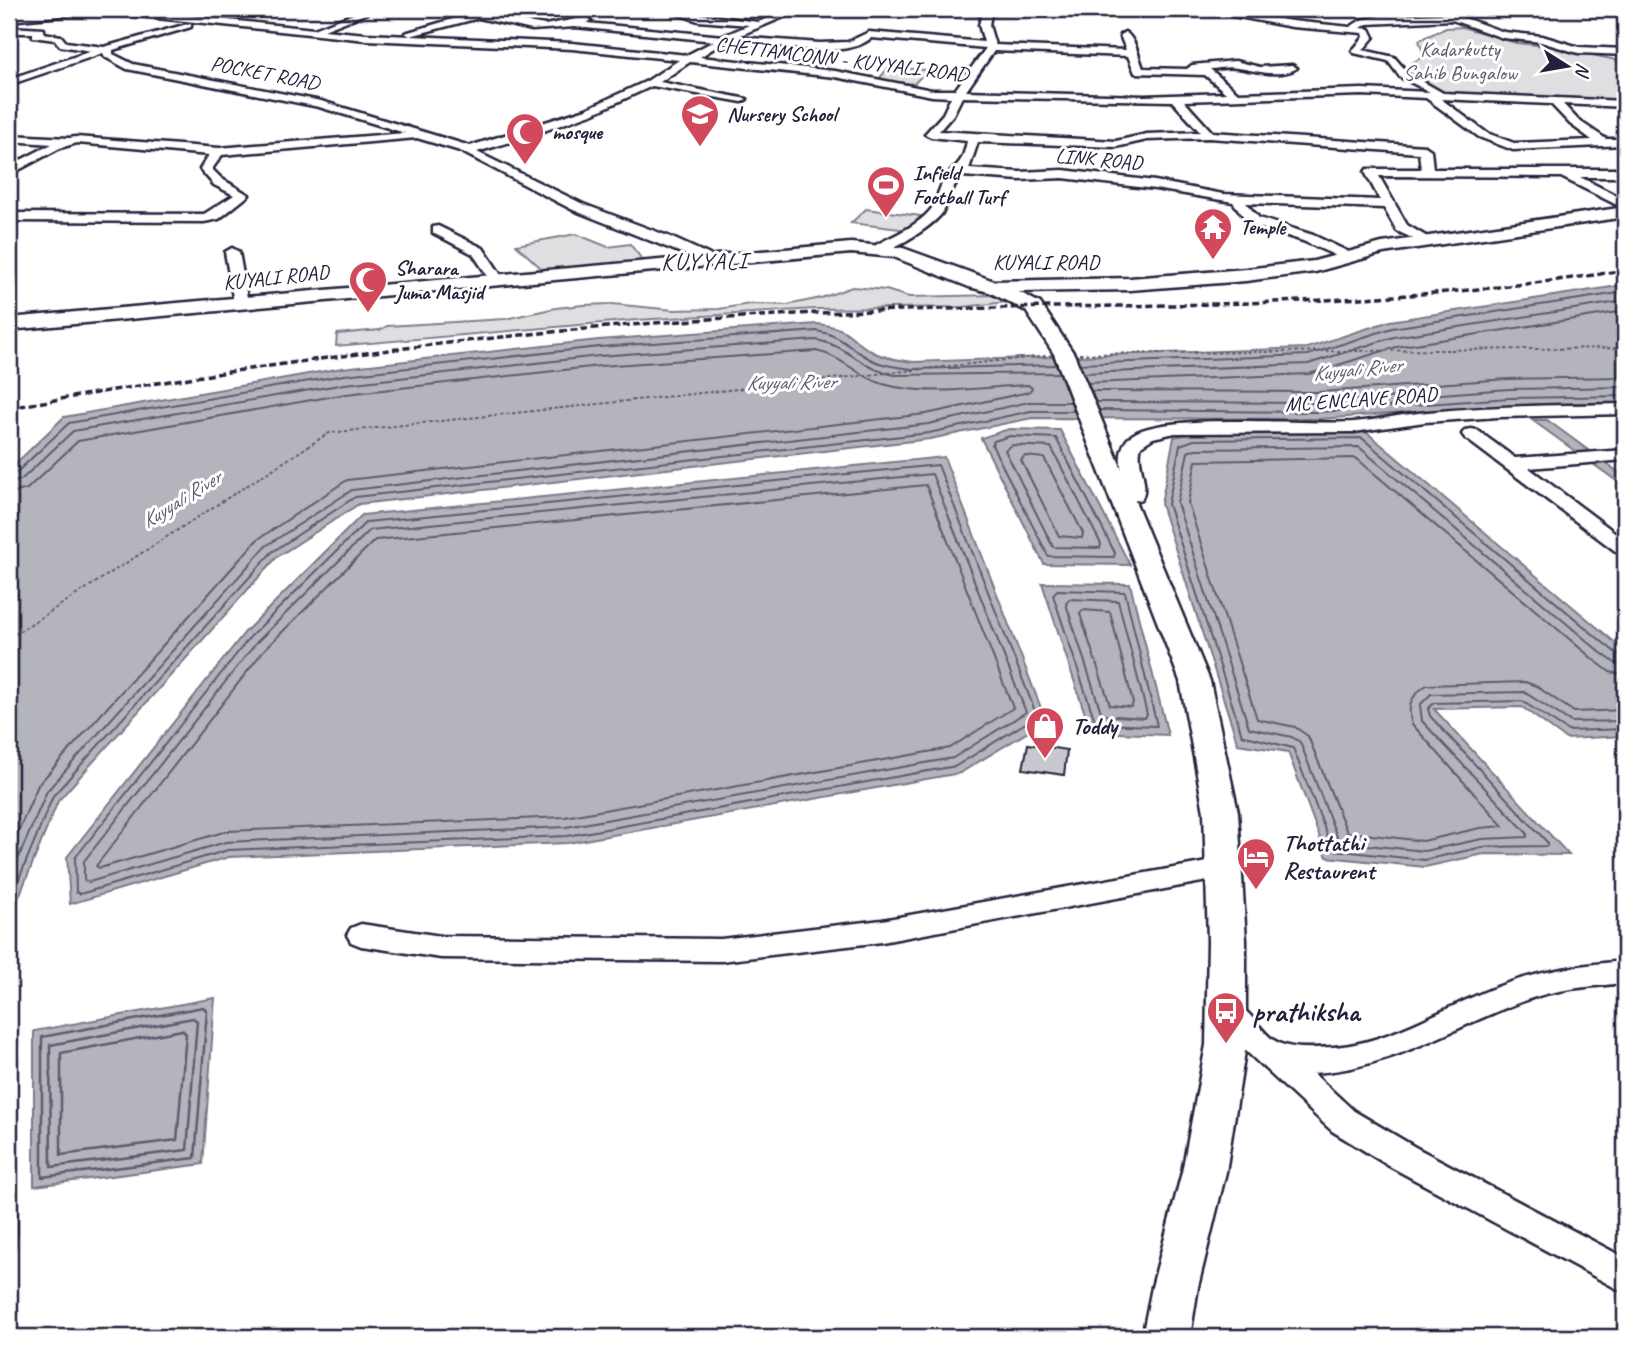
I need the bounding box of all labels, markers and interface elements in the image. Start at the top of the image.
street label: CHETTAMCONN - KUYYALI ROAD [714,31,972,88]
north arrow [1532,32,1602,102]
park label: Kadarkutty Sahib Bungalow [1403,36,1519,86]
street label: POCKET ROAD [209,50,323,97]
text: N [1569,61,1596,80]
school or university icon: Nursery School [679,93,721,148]
place label: Nursery School [727,101,840,127]
mosque icon: mosque [504,111,546,166]
place label: mosque [552,119,604,145]
street label: LINK ROAD [1055,142,1145,176]
place label: Infield Football Turf [913,160,1010,210]
sports icon: Infield Football Turf [865,164,907,219]
temple icon: Temple [1192,206,1234,261]
place label: Temple [1240,214,1287,240]
district label: KUYYALI [661,247,751,276]
street label: KUYALI ROAD [993,249,1101,275]
place label: Sharara Juma Masjid [393,255,487,305]
street label: KUYALI ROAD [222,258,332,295]
mosque icon: Sharara Juma Masjid [347,259,389,314]
water label: Kuyyali River [1311,351,1406,387]
water label: Kuyyali River [746,368,839,396]
street label: MC ENCLAVE ROAD [1284,381,1440,417]
water label: Kuyyali River [136,463,229,534]
shop icon: Toddy [1024,705,1066,760]
place label: Toddy [1072,711,1120,741]
place label: Thottathi Restaurent [1283,828,1378,886]
hotel icon: Thottathi Restaurent [1235,836,1277,891]
bus stop icon: prathiksha [1205,990,1247,1045]
place label: prathiksha [1253,994,1362,1029]

